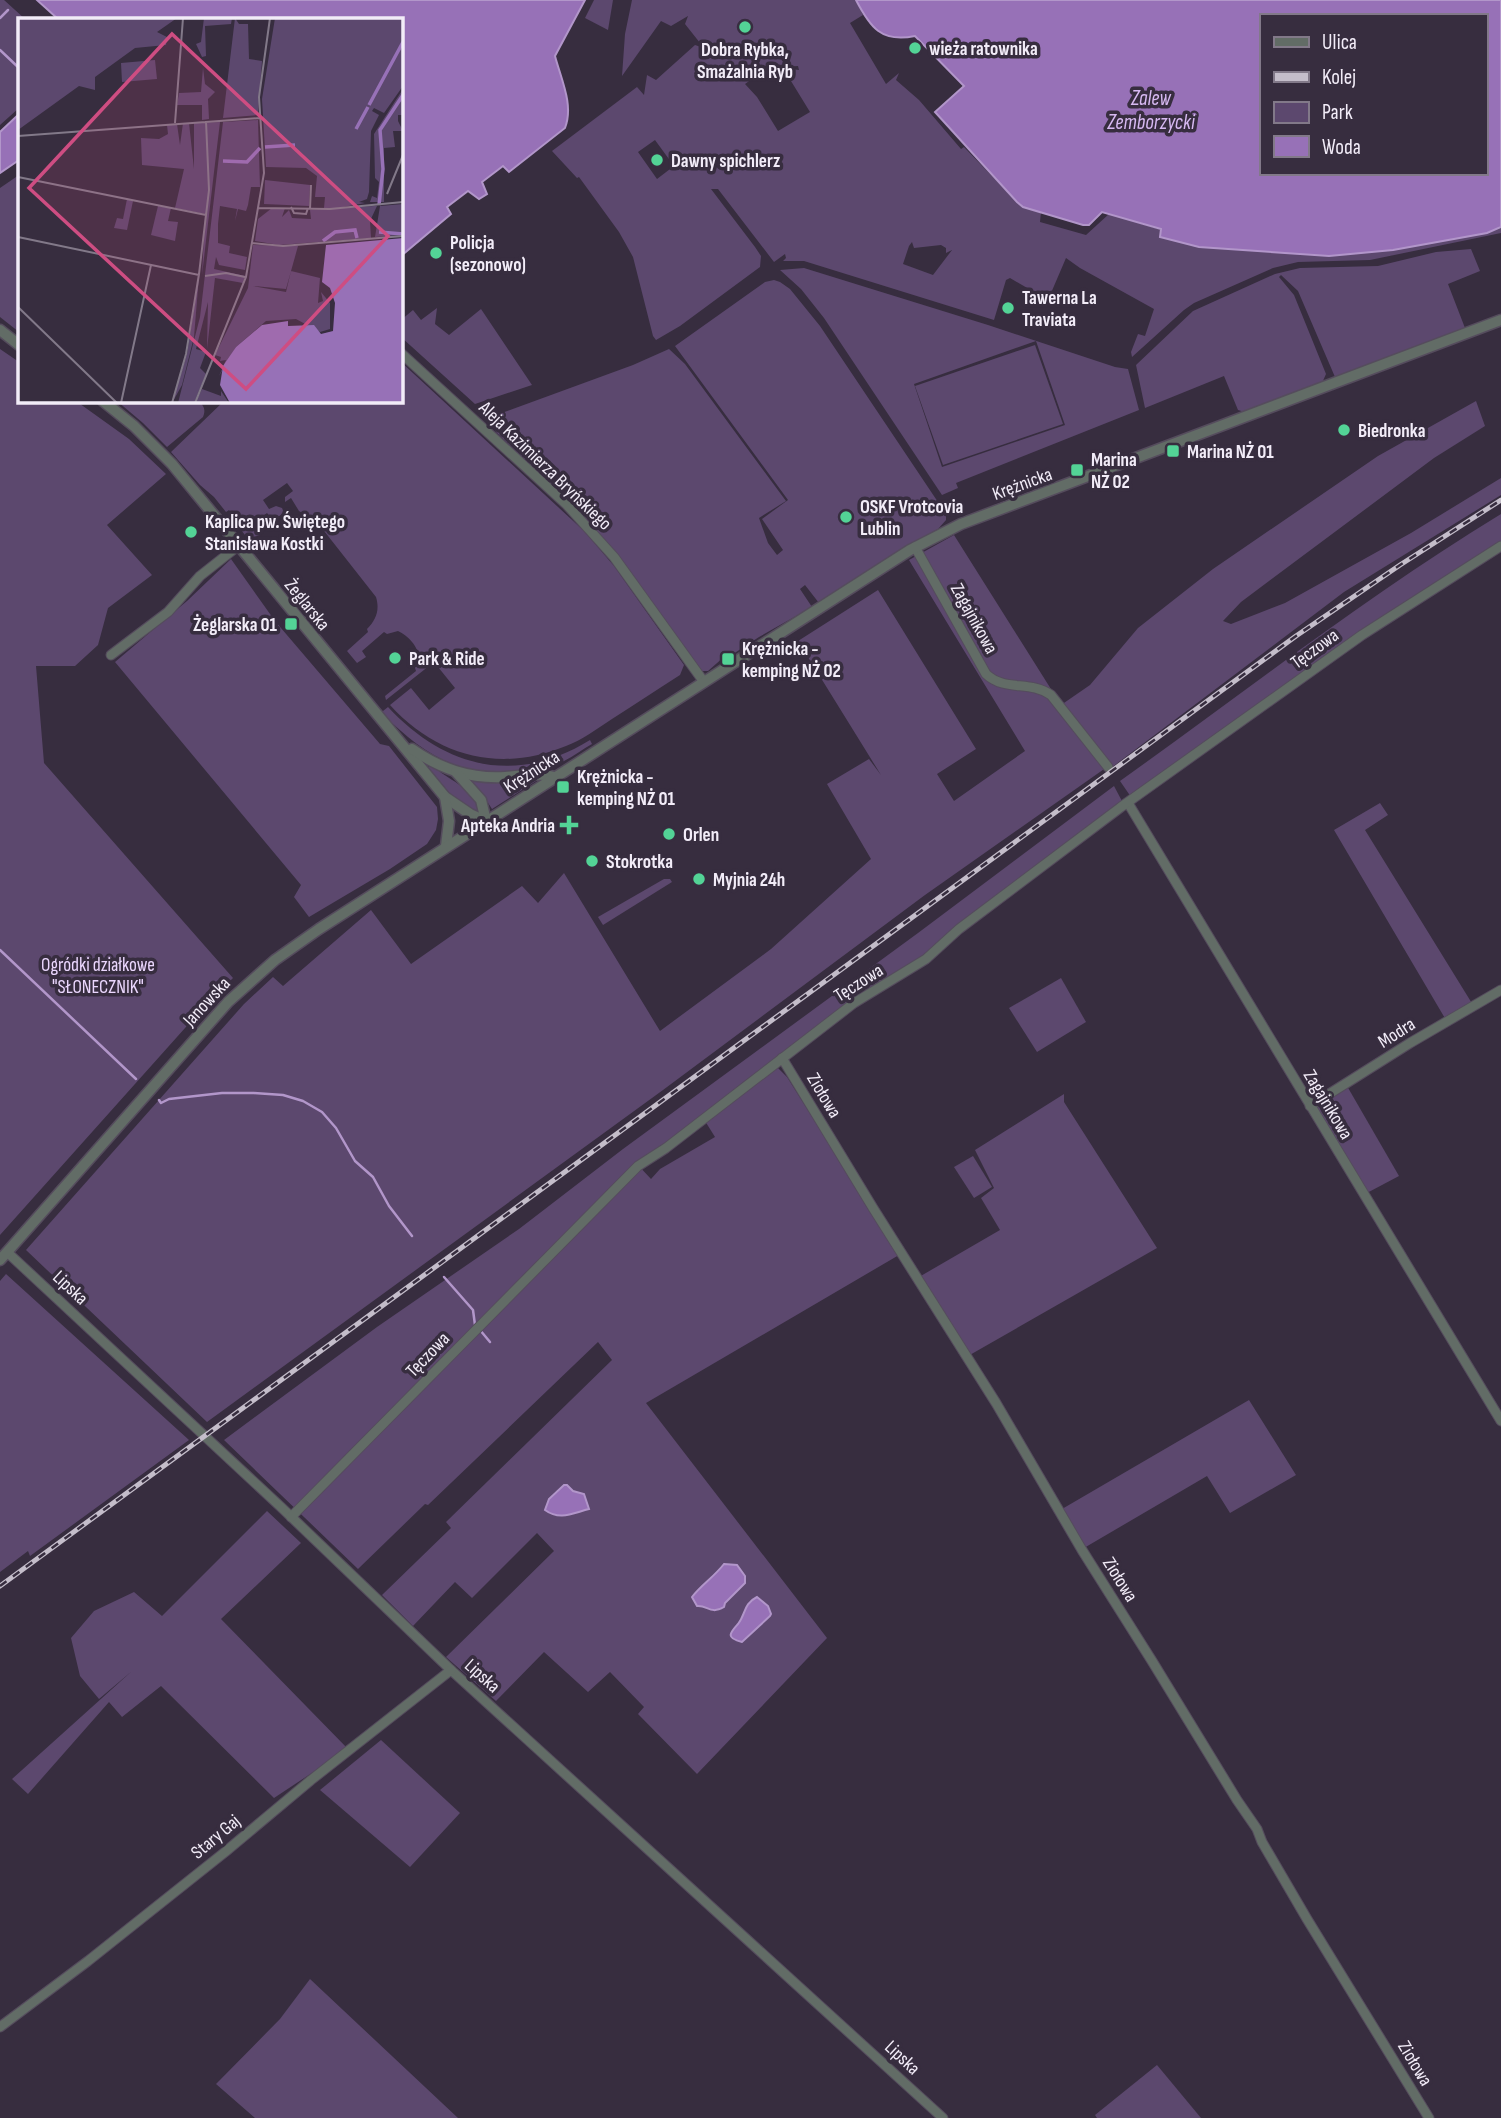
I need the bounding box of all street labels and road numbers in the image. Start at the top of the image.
street label: Aleja Kazimierza Bryńskiego [473,396,616,535]
street label: Krężnicka [989,463,1056,506]
street label: Żeglarska [279,574,335,636]
street label: Zagajnikowa [945,579,1002,658]
street label: Tęczowa [1286,624,1343,674]
street label: Krężnicka [500,746,564,799]
street label: Tęczowa [830,959,888,1007]
street label: Janowska [178,973,236,1032]
street label: Modra [1374,1013,1420,1054]
street label: Zagajnikowa [1298,1066,1357,1144]
street label: Ziołowa [801,1069,846,1122]
street label: Lipska [48,1266,92,1310]
street label: Tęczowa [401,1328,455,1382]
street label: Ziołowa [1097,1553,1142,1606]
street label: Lipska [460,1654,504,1698]
street label: Stary Gaj [187,1810,245,1864]
street label: Lipska [880,2036,924,2080]
street label: Ziołowa [1392,2037,1437,2090]

